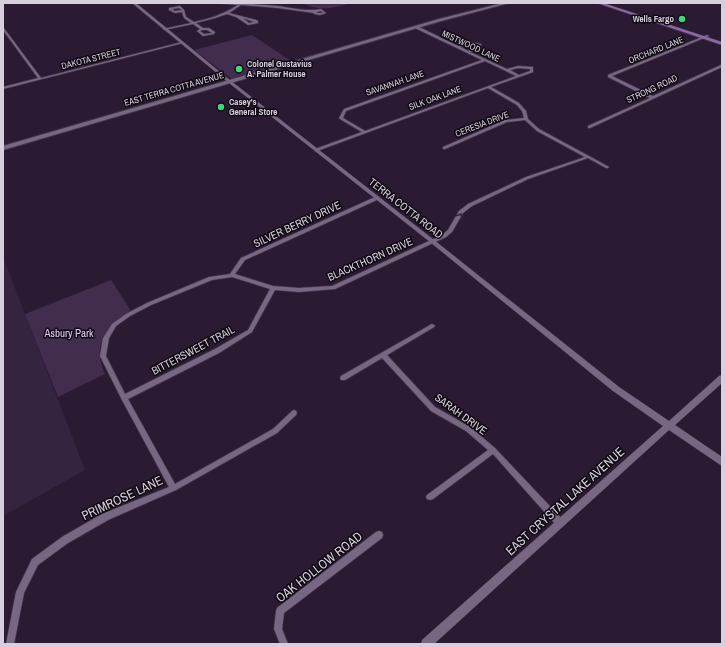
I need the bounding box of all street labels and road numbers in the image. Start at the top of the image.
street label: MISTWOOD LANE [440,27,502,65]
street label: ORCHARD LANE [627,33,685,67]
street label: DAKOTA STREET [60,46,122,72]
street label: SAVANNAH LANE [364,67,426,99]
street label: EAST TERRA COTTA AVENUE [123,69,225,109]
street label: STRONG ROAD [625,72,679,106]
street label: SILK OAK LANE [407,83,463,113]
street label: CERESIA DRIVE [453,108,511,140]
street label: TERRA COTTA ROAD [366,175,446,241]
street label: SILVER BERRY DRIVE [251,198,343,250]
street label: BLACKTHORN DRIVE [325,234,415,284]
street label: BITTERSWEET TRAIL [149,322,237,378]
street label: SARAH DRIVE [432,390,490,438]
street label: EAST CRYSTAL LAKE AVENUE [502,443,628,559]
street label: PRIMROSE LANE [79,472,165,524]
street label: OAK HOLLOW ROAD [272,528,366,606]

